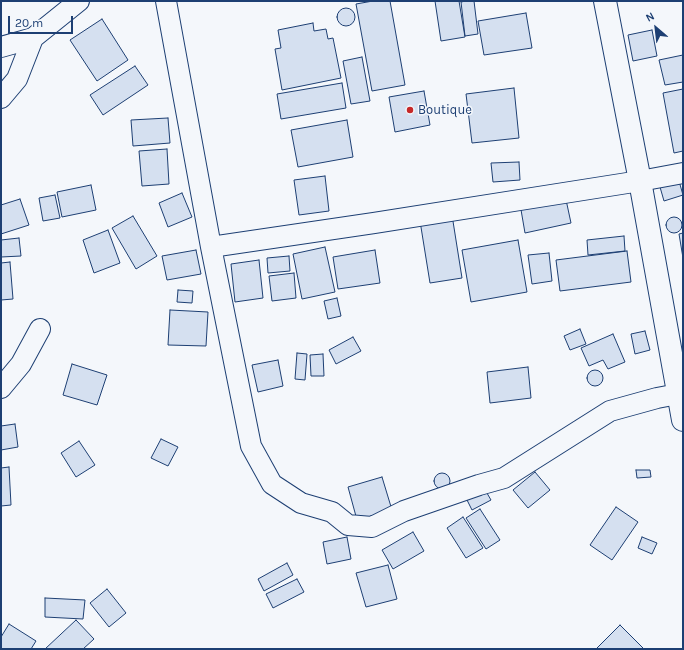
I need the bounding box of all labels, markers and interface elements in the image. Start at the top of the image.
scale bar [10,8,75,34]
north arrow [636,8,676,48]
text: N [644,9,657,25]
text: 20 m [15,16,43,30]
place label: Boutique [418,102,472,118]
marker: Boutique [405,105,415,115]

